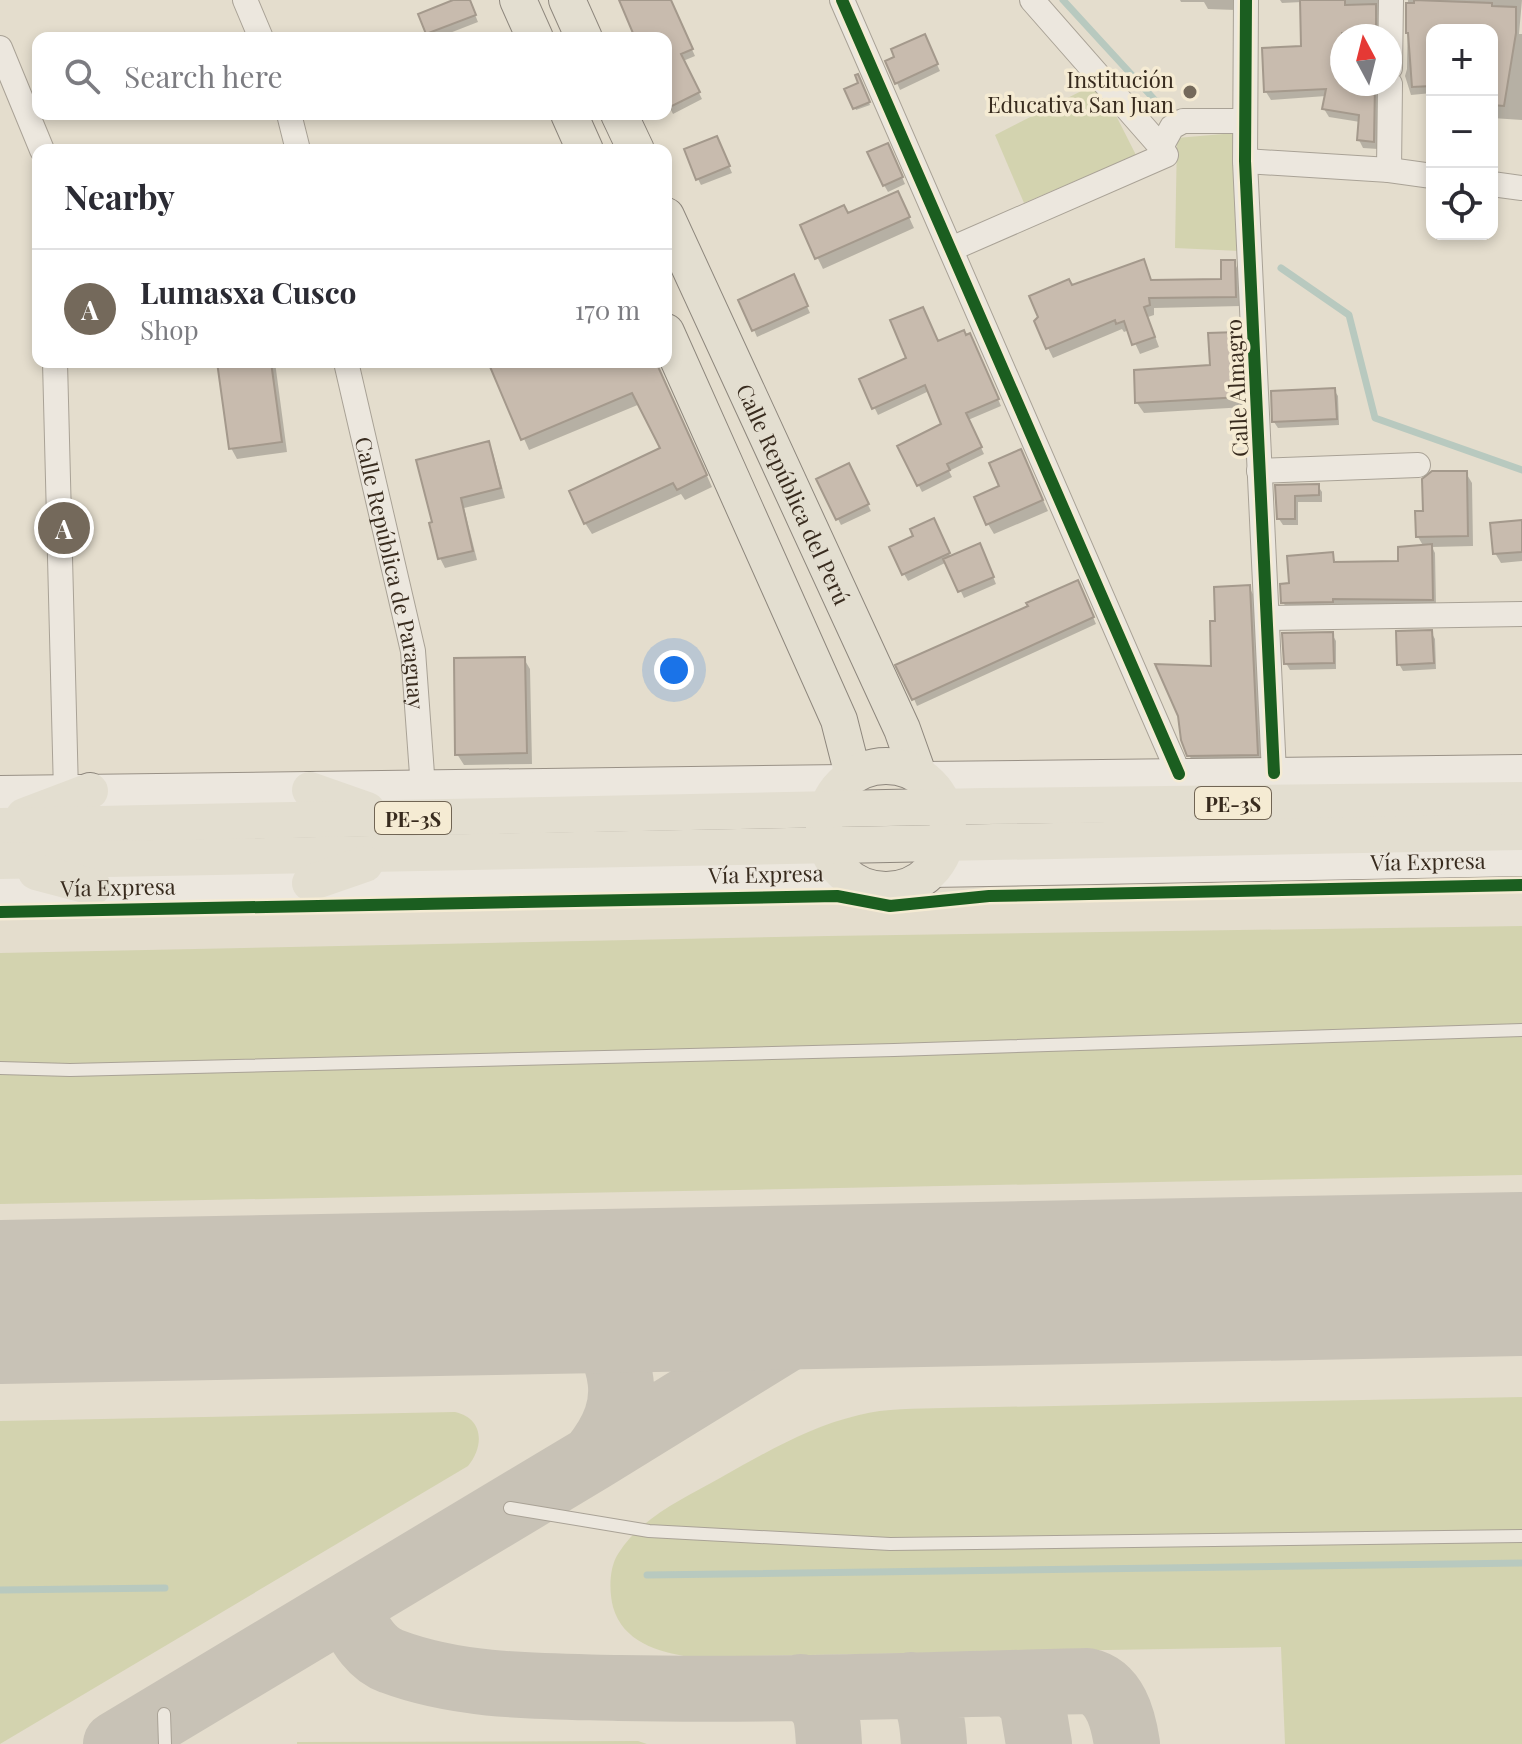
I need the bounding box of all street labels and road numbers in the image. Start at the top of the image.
street label: Calle Almagro [1217,318,1255,458]
street label: Calle República del Perú [730,379,858,609]
street label: Calle República de Paraguay [349,434,432,710]
road number: PE-3S [1195,787,1271,819]
road number: PE-3S [375,802,451,834]
street label: Vía Expresa [1369,845,1486,877]
street label: Vía Expresa [707,857,824,890]
street label: Vía Expresa [59,870,176,903]

